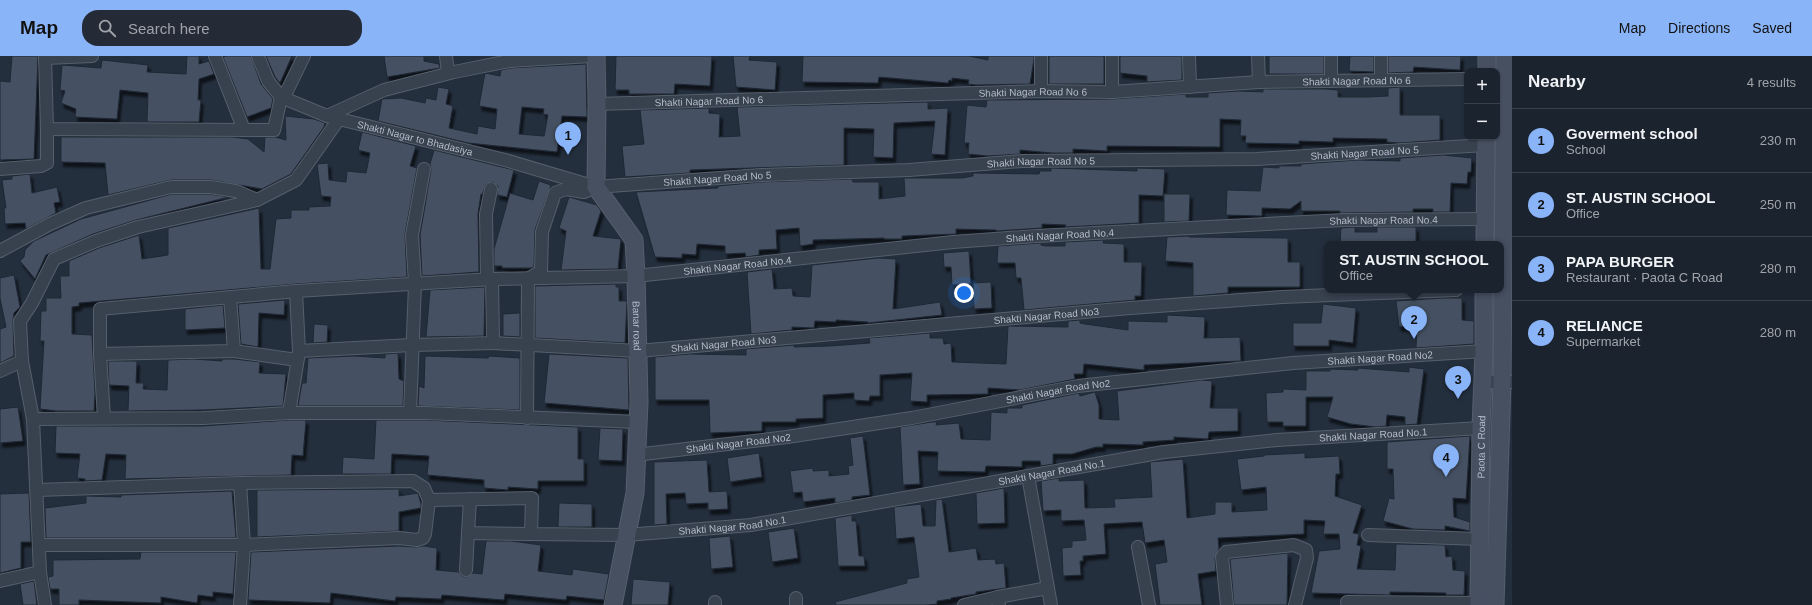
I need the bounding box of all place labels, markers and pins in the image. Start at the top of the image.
pin: 1 [555,122,581,155]
pin: 2 [1401,306,1427,339]
pin: 3 [1445,366,1471,399]
pin: 4 [1433,444,1459,477]

